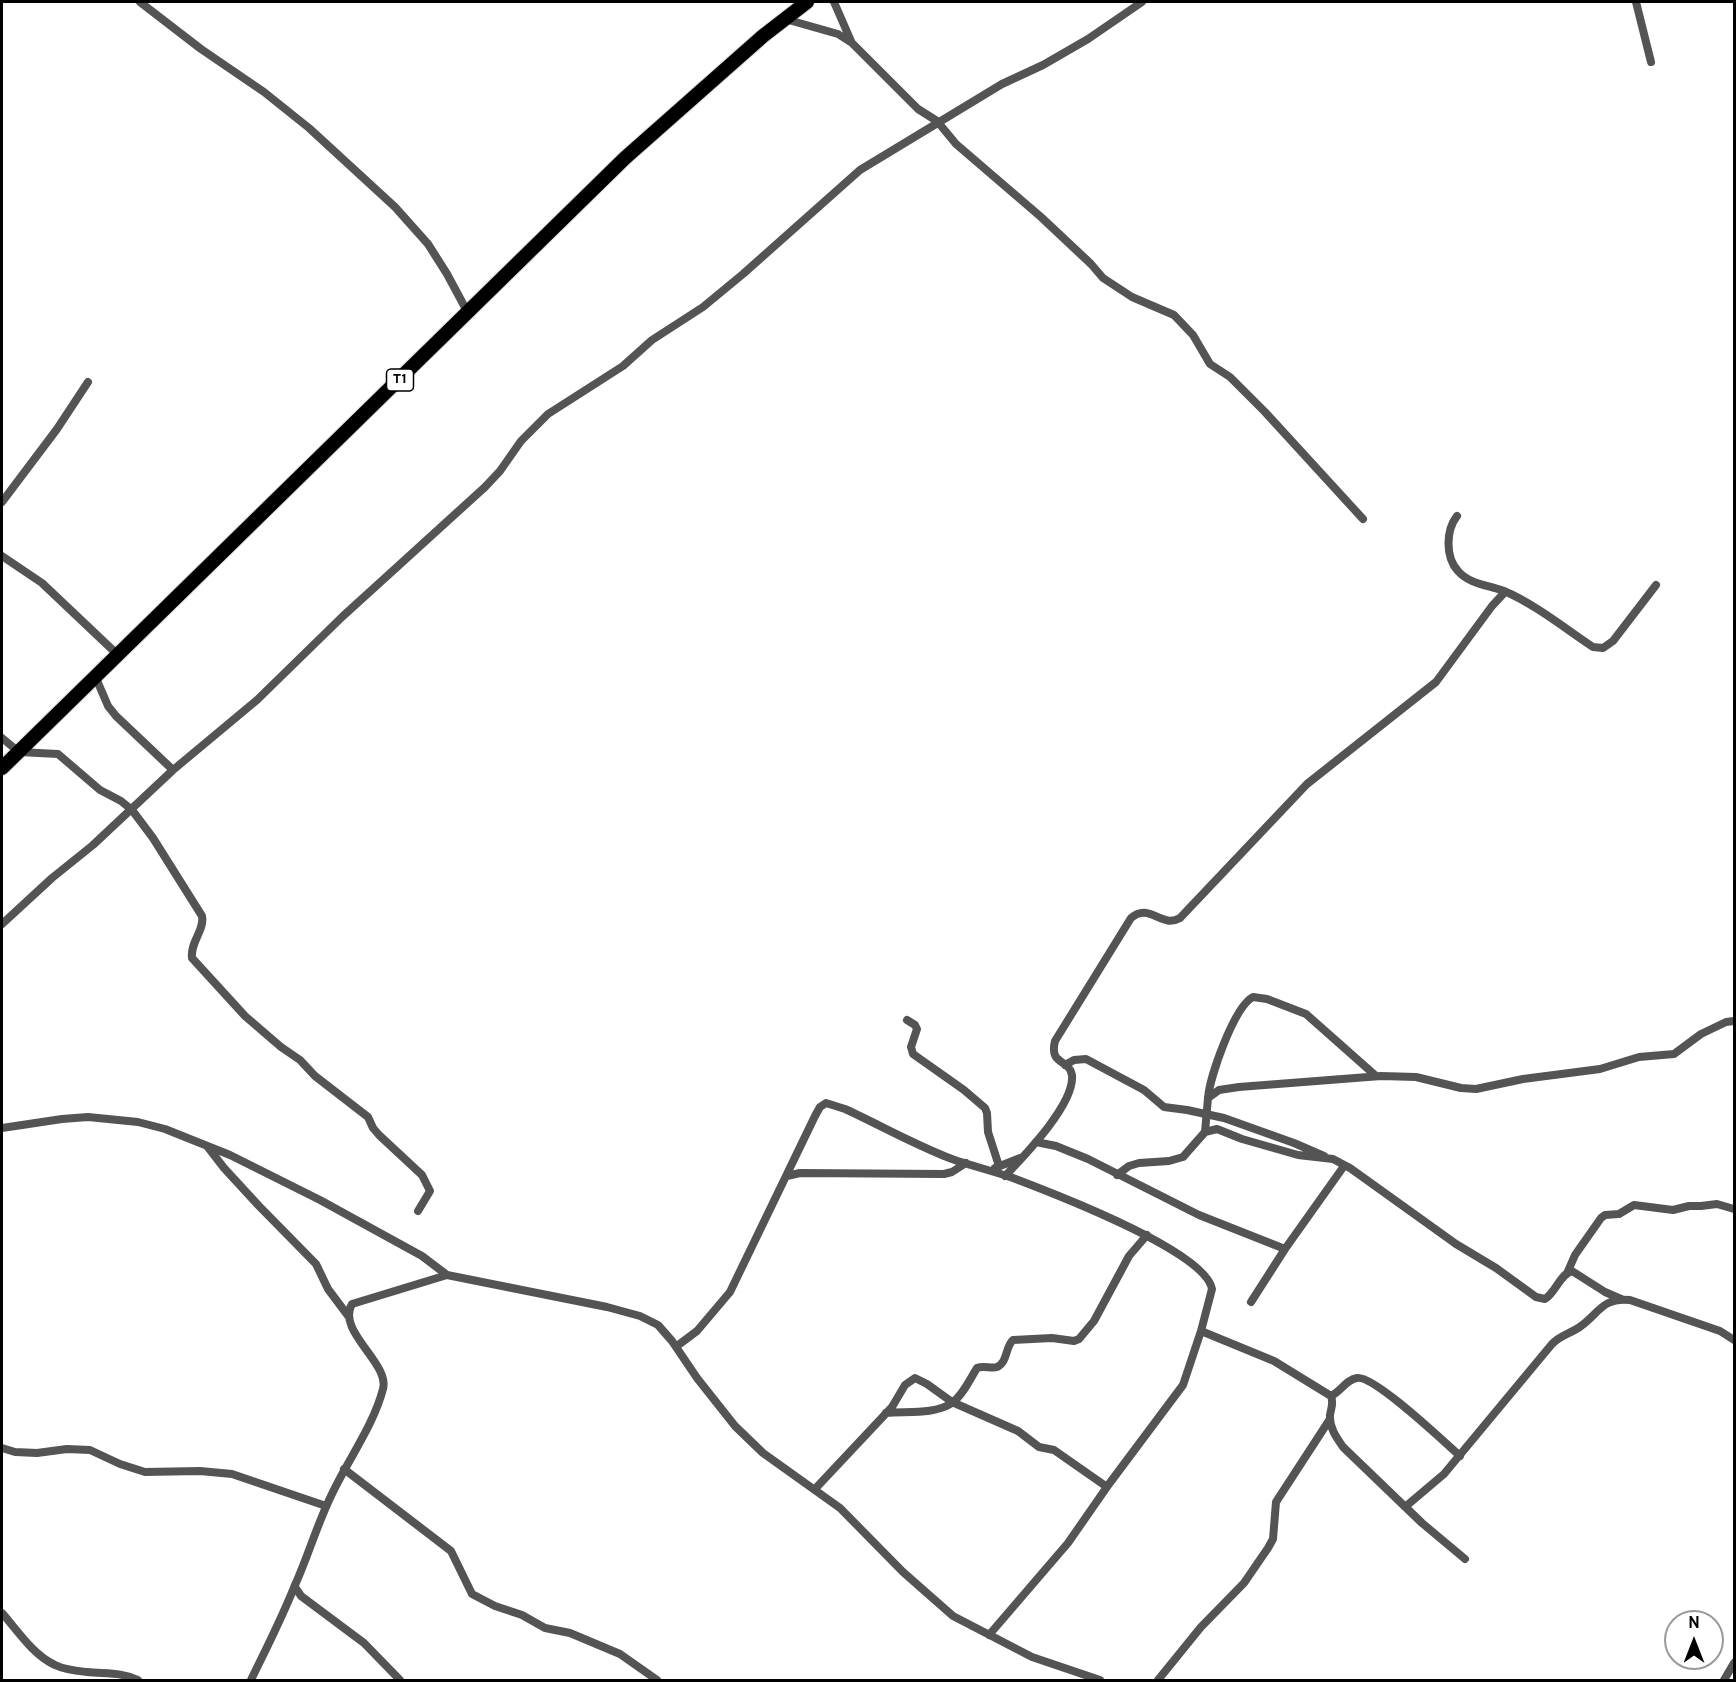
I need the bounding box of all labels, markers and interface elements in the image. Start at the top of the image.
road number: T1 [386,369,414,391]
north arrow [1664,1610,1724,1670]
text: N [1688,1614,1700,1634]

